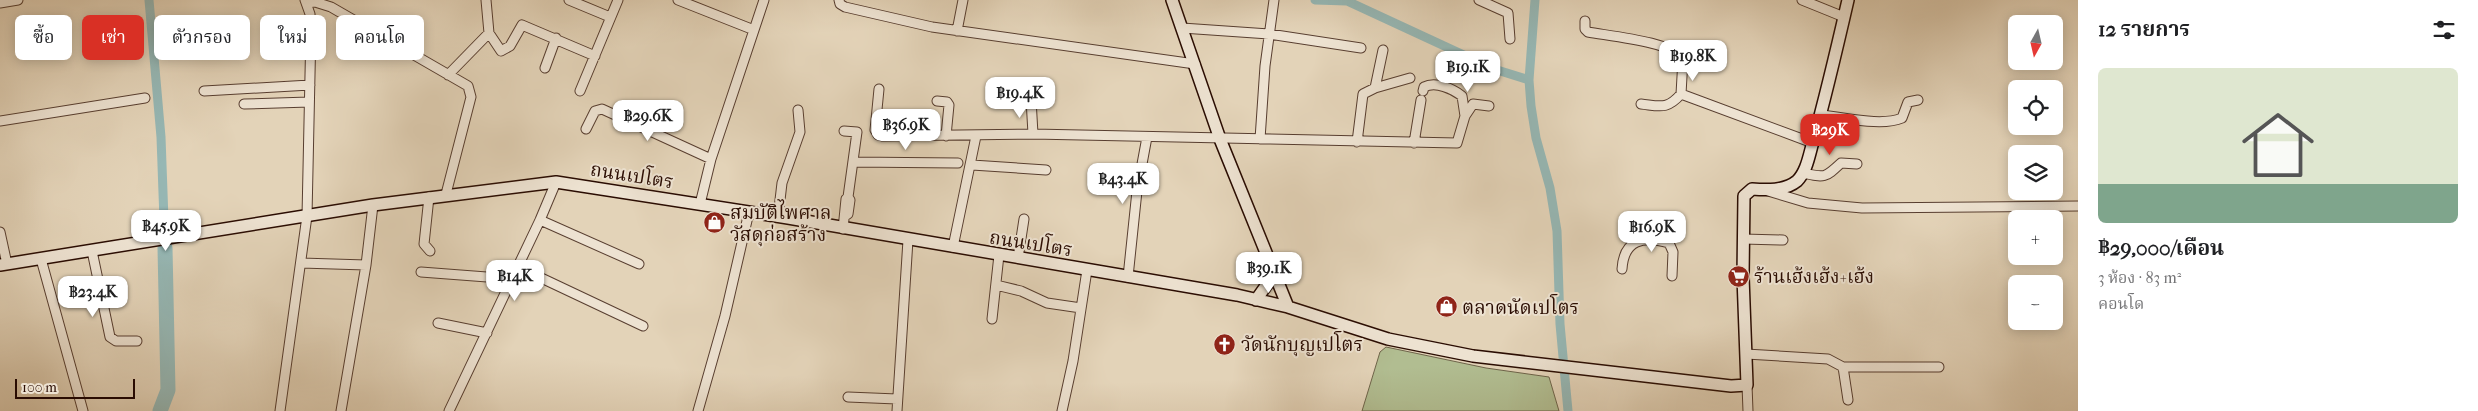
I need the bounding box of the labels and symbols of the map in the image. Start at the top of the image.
north arrow [2008,15,2062,70]
pin: ฿19.8K [1652,39,1734,82]
pin: ฿19.1K [1427,51,1509,93]
pin: ฿19.4K [979,76,1061,119]
pin: ฿29.6K [607,100,689,142]
pin: ฿36.9K [865,108,947,151]
pin: ฿29K [1800,114,1860,156]
street label: ถนนเปโตร [589,155,676,193]
pin: ฿43.4K [1082,162,1164,205]
place label: สมบัติไพศาล วัสดุก่อสร้าง [730,199,831,247]
pin: ฿45.9K [125,210,207,252]
pin: ฿16.9K [1611,210,1693,253]
shop icon: สมบัติไพศาล วัสดุก่อสร้าง [702,211,726,235]
street label: ถนนเปโตร [988,223,1075,261]
pin: ฿39.1K [1228,252,1310,294]
pin: ฿14K [485,260,545,302]
supermarket icon: ร้านเฮ้งเฮ้ง+เฮ้ง [1726,264,1750,288]
place label: ร้านเฮ้งเฮ้ง+เฮ้ง [1754,266,1874,288]
pin: ฿23.4K [52,276,134,318]
place label: ตลาดนัดเปโตร [1462,293,1579,319]
shop icon: ตลาดนัดเปโตร [1434,295,1458,319]
place label: วัดนักบุญเปโตร [1241,330,1363,357]
church icon: วัดนักบุญเปโตร [1213,332,1237,356]
scale bar [15,376,135,399]

